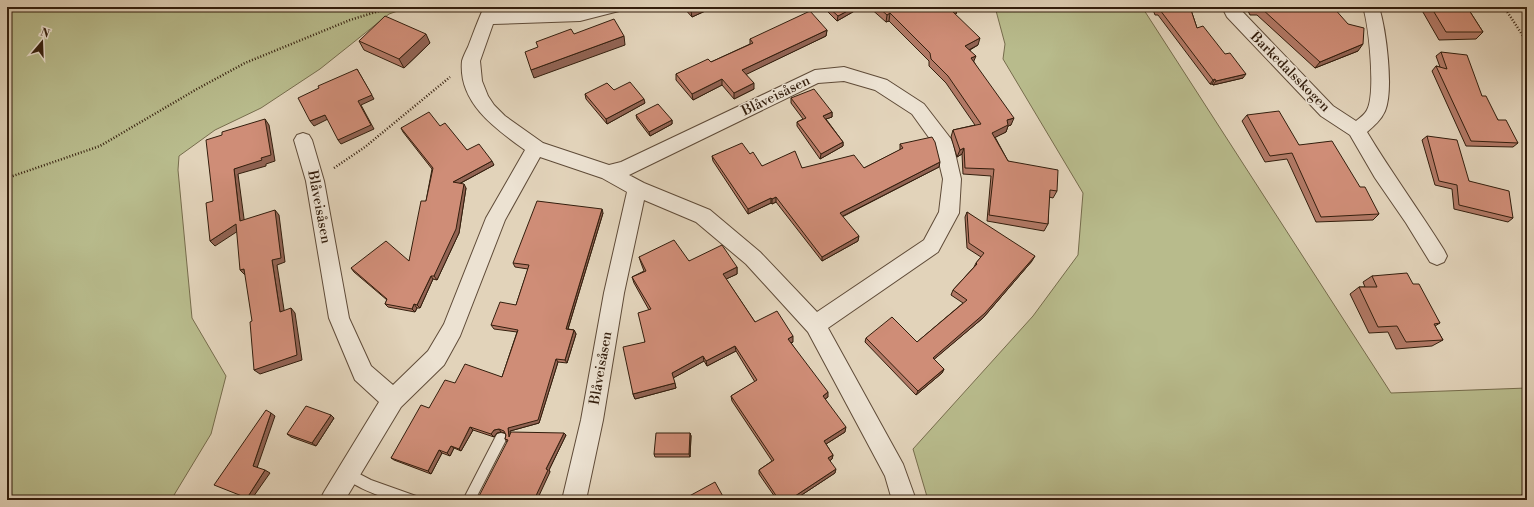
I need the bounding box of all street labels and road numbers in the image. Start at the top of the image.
street label: Barkedalsskogen [1245,27,1334,116]
street label: Blåveisåsen [738,71,814,121]
street label: Blåveisåsen [303,168,335,246]
street label: Blåveisåsen [586,329,616,407]

